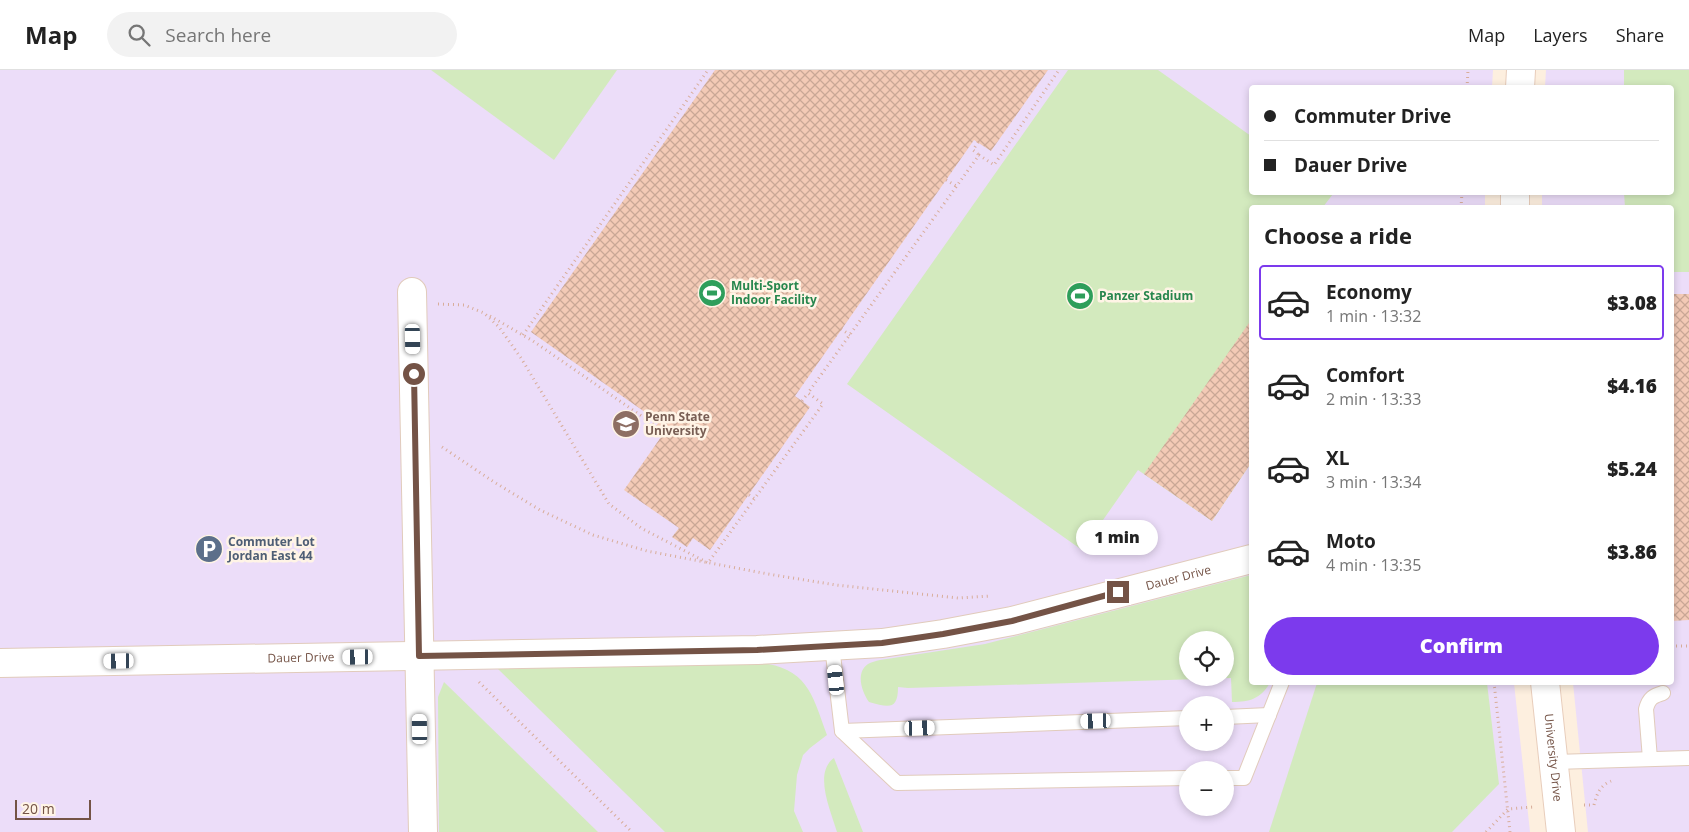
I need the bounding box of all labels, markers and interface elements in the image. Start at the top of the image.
search box [107,12,457,57]
text: Map [25,18,77,51]
icon: search [125,21,153,49]
text: Search here [165,22,271,48]
text: Map [1468,23,1505,47]
text: Layers [1533,23,1588,47]
text: Share [1616,23,1664,47]
text: Commuter Drive [1294,103,1451,129]
text: Dauer Drive [1294,152,1407,178]
text: Choose a ride [1264,220,1412,250]
place label: Multi-Sport Indoor Facility [731,277,817,308]
sports icon: Multi-Sport Indoor Facility [697,278,727,308]
text: Economy [1326,279,1412,305]
icon: car [1266,280,1311,325]
sports icon: Panzer Stadium [1065,281,1095,311]
place label: Panzer Stadium [1099,287,1193,304]
text: $3.08 [1607,290,1657,316]
text: 1 min · 13:32 [1326,305,1421,327]
car [405,324,420,354]
text: Comfort [1326,362,1405,388]
route start [403,363,425,385]
icon: car [1266,363,1311,408]
text: $4.16 [1607,373,1657,399]
text: 2 min · 13:33 [1326,388,1421,410]
place label: Penn State University [645,408,710,439]
school or university icon: Penn State University [611,409,641,439]
text: XL [1326,445,1349,471]
icon: car [1266,446,1311,491]
text: $5.24 [1607,456,1657,482]
text: 3 min · 13:34 [1326,471,1421,493]
callout: 1 min [1077,520,1159,554]
text: 1 min [1094,526,1140,548]
text: Moto [1326,528,1376,554]
icon: car [1266,529,1311,574]
place label: Commuter Lot Jordan East 44 [227,533,315,564]
parking icon: Commuter Lot Jordan East 44 [194,534,224,564]
text: $3.86 [1607,539,1657,565]
text: 4 min · 13:35 [1326,554,1421,576]
street label: Dauer Drive [1144,561,1213,594]
route end [1107,581,1129,603]
button: Confirm [1264,617,1659,675]
map controls [1179,631,1234,816]
button: locate [1179,631,1234,686]
street label: Dauer Drive [267,648,335,666]
car [342,649,373,665]
car [103,653,134,669]
car [826,664,845,696]
button: + [1179,696,1234,751]
car [1080,713,1111,729]
street label: University Drive [1540,713,1567,803]
car [412,714,427,744]
car [904,720,935,736]
button: − [1179,761,1234,816]
scale bar [15,797,91,820]
text: 20 m [22,799,55,818]

